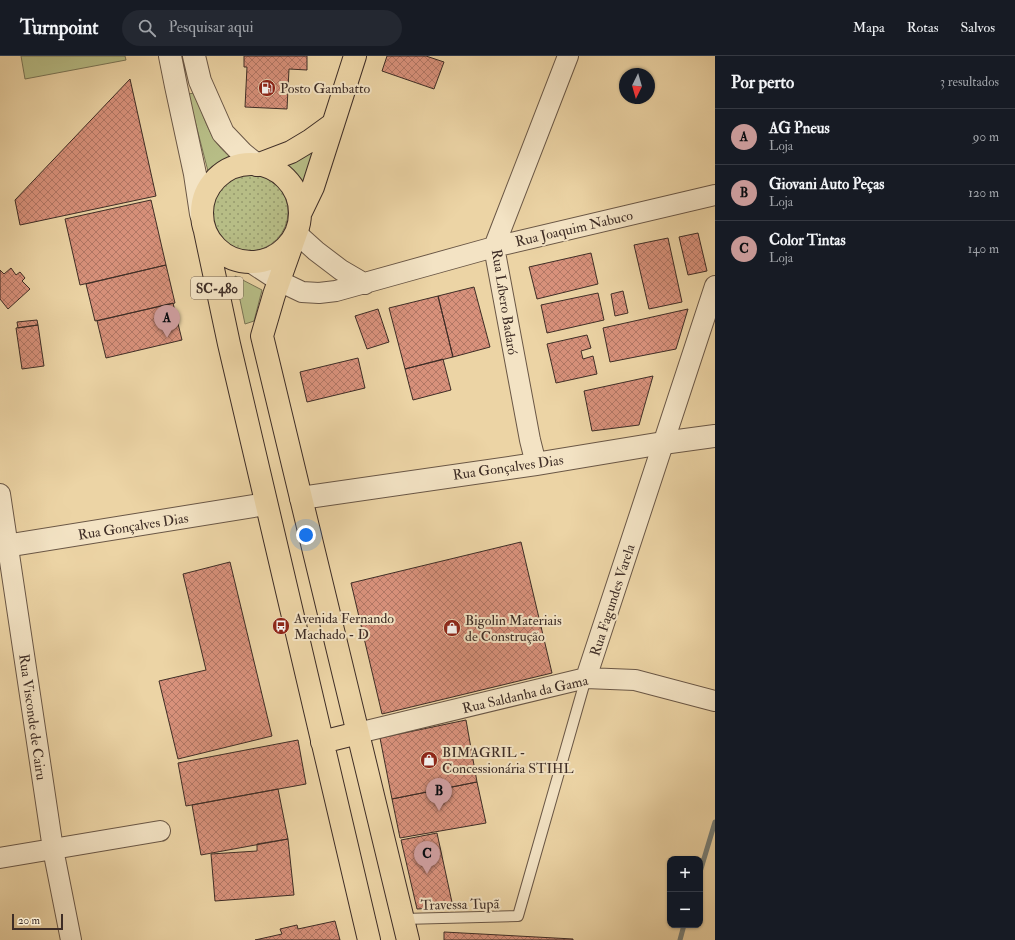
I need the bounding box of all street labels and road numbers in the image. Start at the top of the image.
street label: Rua Joaquim Nabuco [514,207,635,250]
street label: Rua Líbero Badaró [488,248,521,356]
road number: SC-480 [191,277,243,299]
street label: Rua Gonçalves Dias [452,451,565,484]
street label: Rua Gonçalves Dias [77,509,190,544]
street label: Rua Fagundes Varela [586,542,639,658]
street label: Rua Visconde de Cairu [15,653,50,781]
street label: Rua Saldanha da Gama [461,672,590,717]
street label: Travessa Tupã [421,895,500,915]

